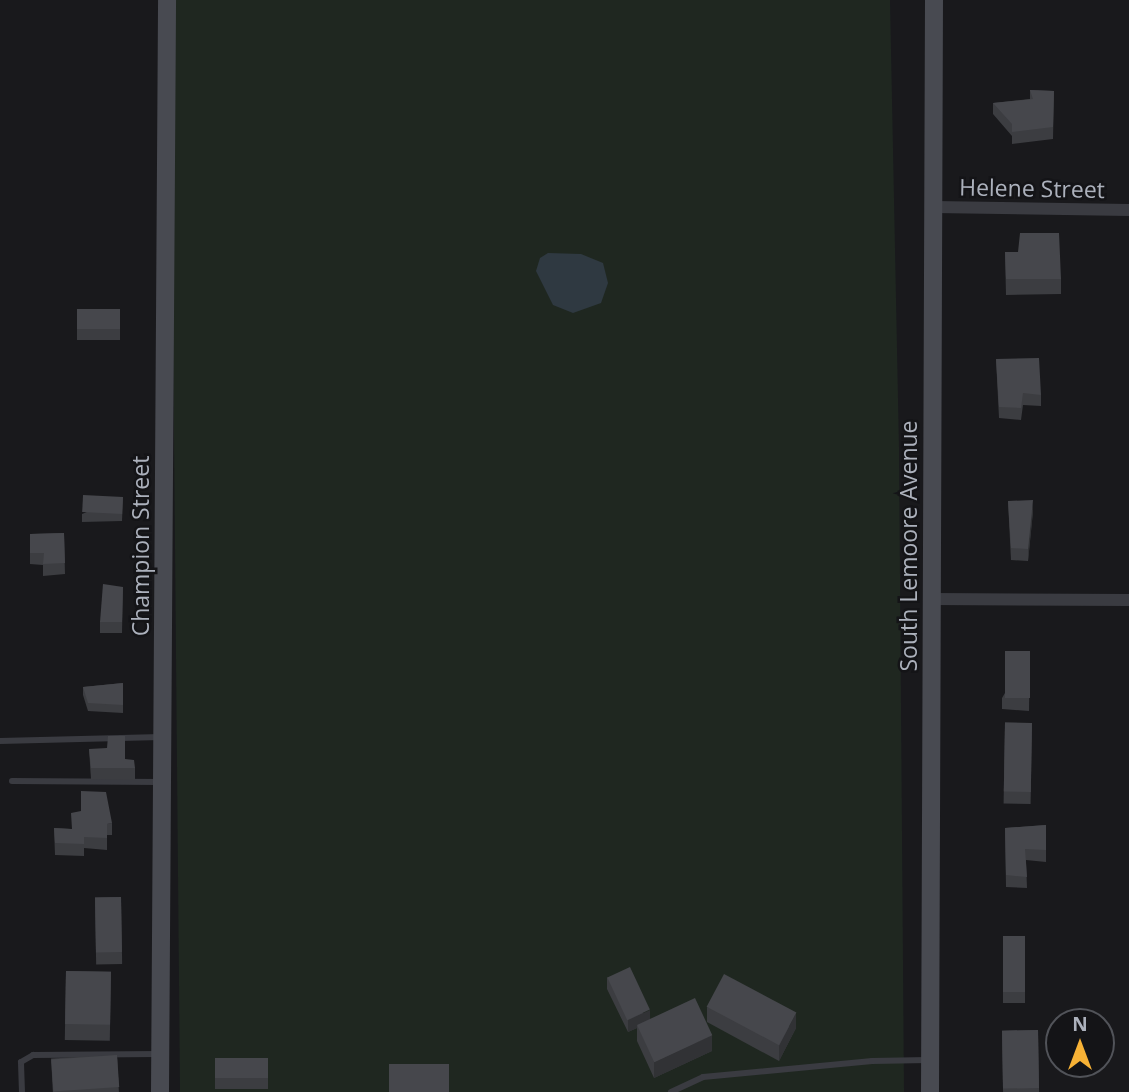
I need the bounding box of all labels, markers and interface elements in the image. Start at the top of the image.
street label: Helene Street [959,173,1105,203]
street label: South Lemoore Avenue [894,420,922,672]
street label: Champion Street [126,456,154,636]
north arrow [1045,1008,1115,1078]
text: N [1072,1011,1088,1037]

